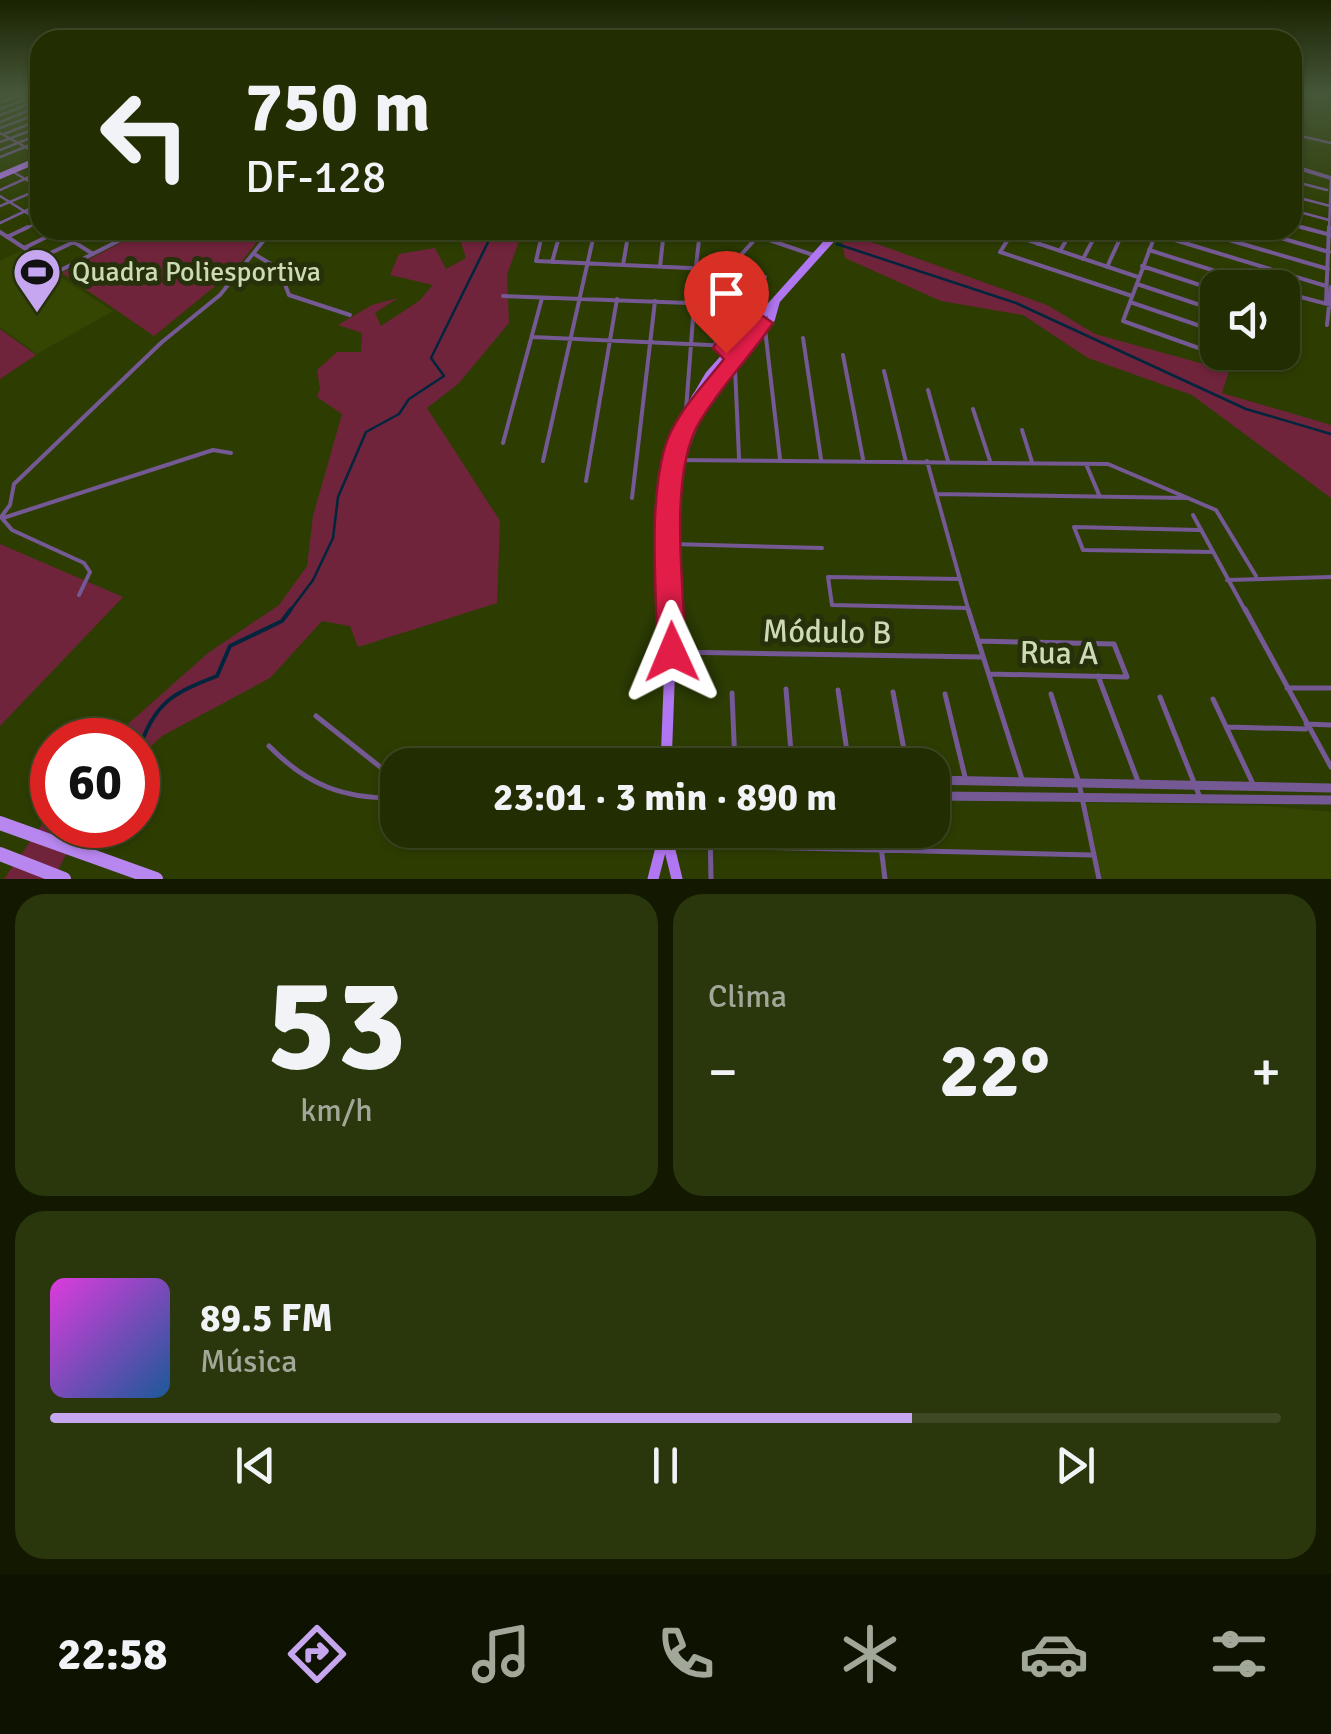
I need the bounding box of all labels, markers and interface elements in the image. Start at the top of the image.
text: 750 m [245,64,430,150]
icon: left [80,70,210,200]
text: DF-128 [245,150,386,205]
sports icon: Quadra Poliesportiva [11,246,63,314]
pin [684,251,769,354]
place label: Quadra Poliesportiva [72,255,321,289]
icon: arrive [699,266,754,321]
map controls [1200,270,1300,370]
button: sound [1200,270,1300,370]
position arrow [620,600,724,704]
street label: Módulo B [762,611,892,653]
street label: Rua A [1019,633,1099,673]
speed limit sign: 60 [30,718,160,848]
text: 23:01 · 3 min · 890 m [493,774,837,821]
text: 53 [266,946,407,1106]
text: Clima [708,977,787,1016]
text: 22° [939,1025,1050,1118]
text: − [708,1038,738,1106]
text: + [1251,1038,1281,1106]
text: km/h [300,1091,373,1130]
text: 89.5 FM [200,1295,333,1342]
text: Música [200,1342,297,1381]
icon: previous [228,1438,283,1493]
icon: pause [638,1438,693,1493]
icon: next [1048,1438,1103,1493]
icon: directions [282,1619,352,1689]
icon: music [466,1619,536,1689]
icon: phone [651,1619,721,1689]
icon: climate [835,1619,905,1689]
icon: car [1019,1619,1089,1689]
icon: filters [1204,1619,1274,1689]
text: 22:58 [57,1627,168,1682]

